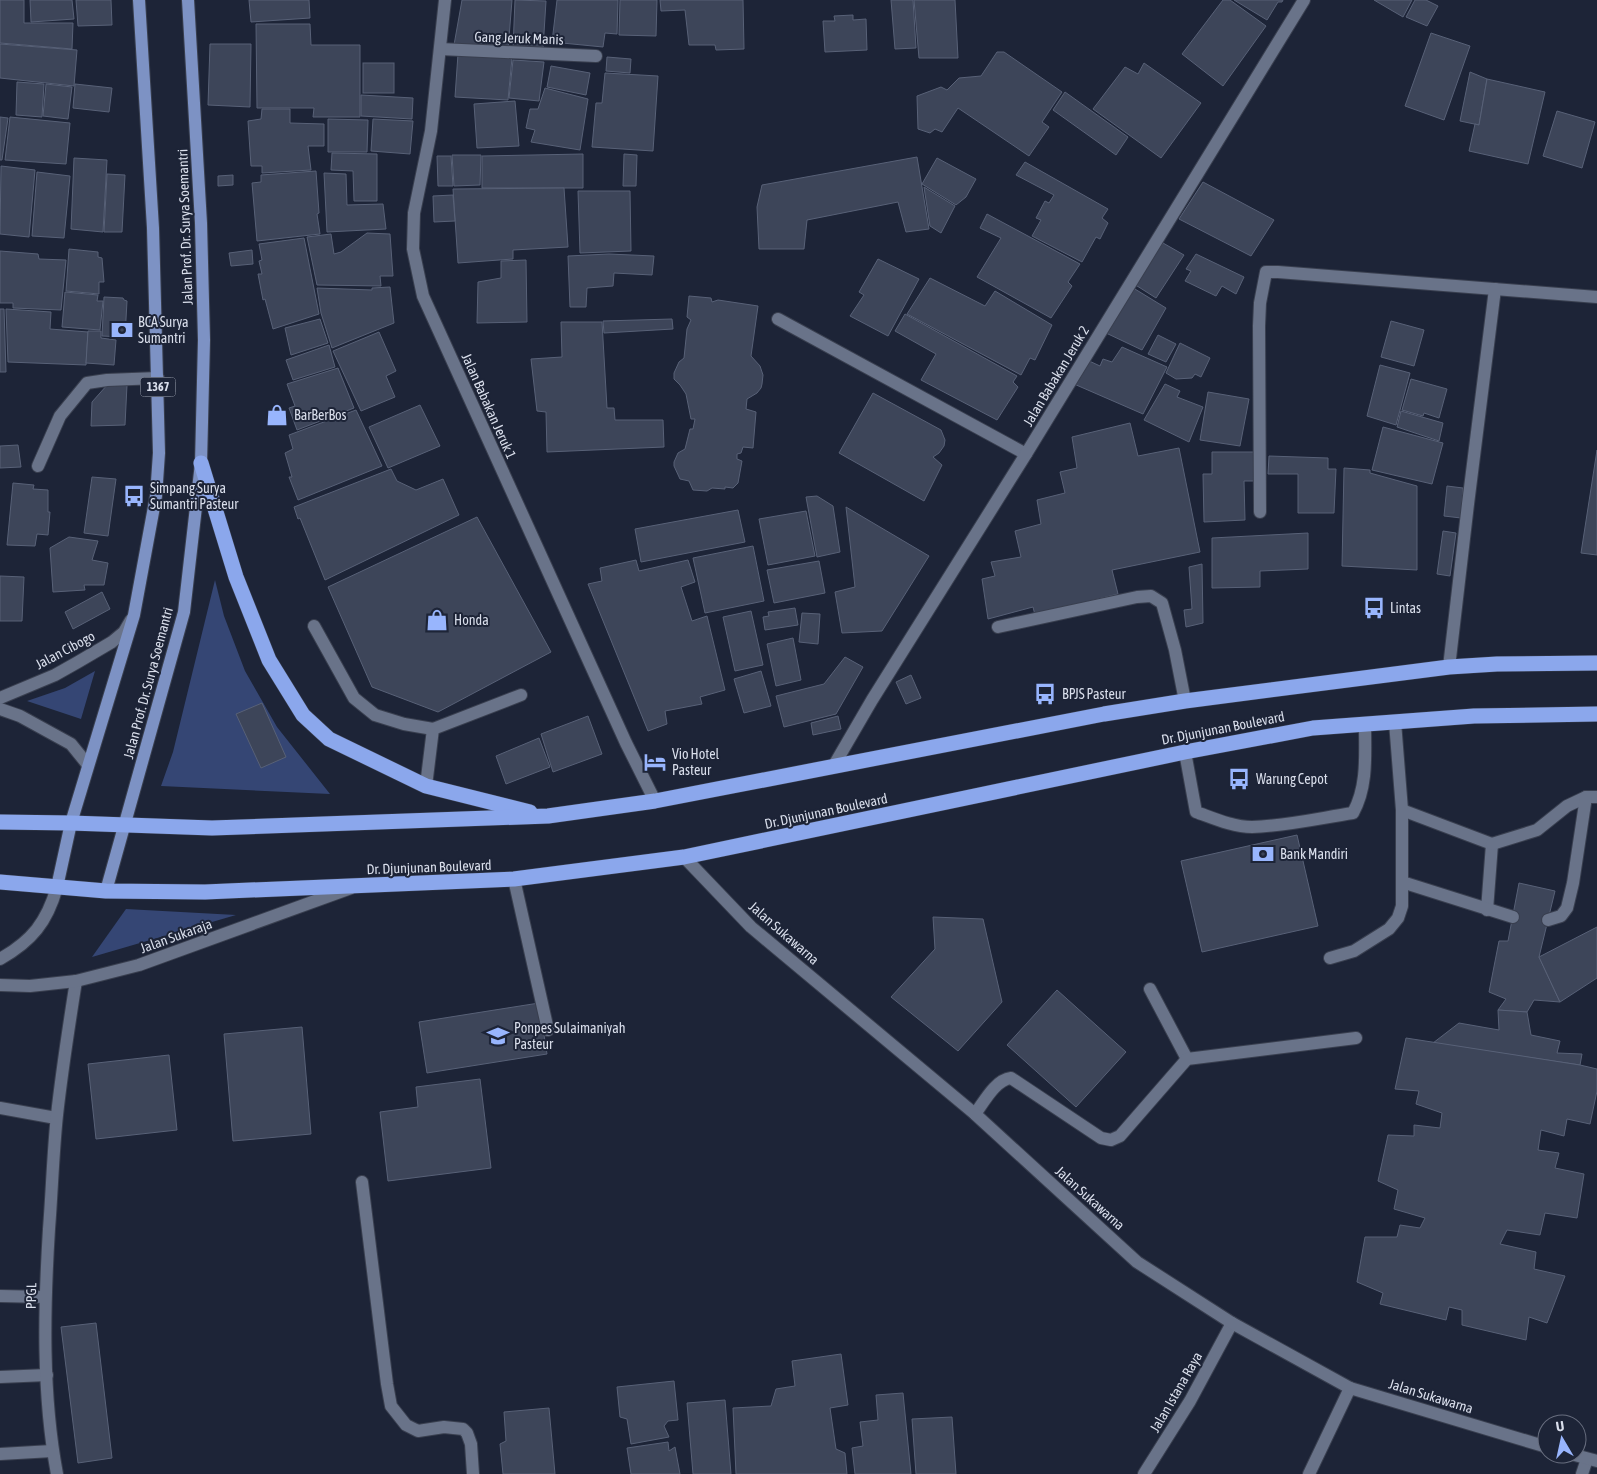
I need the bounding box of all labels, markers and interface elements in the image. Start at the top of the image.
street label: Gang Jeruk Manis [474,28,564,48]
street label: Jalan Prof. Dr. Surya Soemantri [174,149,196,305]
place label: BCA Surya Sumantri [138,314,189,346]
bank icon: BCA Surya Sumantri [109,317,135,343]
street label: Jalan Babakan Jeruk 2 [1020,323,1092,429]
street label: Jalan Babakan Jeruk 1 [459,351,519,461]
road number: 1367 [140,378,176,397]
shop icon: BarBerBos [264,402,290,428]
place label: BarBerBos [294,407,347,423]
place label: Simpang Surya Sumantri Pasteur [150,480,239,512]
bus stop icon: Simpang Surya Sumantri Pasteur [121,483,147,509]
bus stop icon: Lintas [1361,595,1387,621]
place label: Lintas [1390,600,1421,616]
street label: Jalan Prof. Dr. Surya Soemantri [120,606,176,760]
shop icon: Honda [424,607,450,633]
place label: Honda [454,612,489,628]
street label: Jalan Cibogo [33,628,97,672]
bus stop icon: BPJS Pasteur [1032,681,1058,707]
place label: BPJS Pasteur [1062,686,1127,702]
street label: Dr. Djunjunan Boulevard [1160,708,1286,748]
place label: Vio Hotel Pasteur [672,746,720,778]
hotel icon: Vio Hotel Pasteur [642,749,668,775]
bus stop icon: Warung Cepot [1226,766,1252,792]
place label: Warung Cepot [1256,771,1328,787]
street label: Dr. Djunjunan Boulevard [763,790,889,832]
bank icon: Bank Mandiri [1250,841,1276,867]
place label: Bank Mandiri [1280,846,1348,862]
street label: Dr. Djunjunan Boulevard [366,857,492,877]
street label: Jalan Sukawarna [746,898,822,968]
street label: Jalan Sukaraja [138,916,214,956]
place label: Ponpes Sulaimaniyah Pasteur [514,1020,626,1052]
school or university icon: Ponpes Sulaimaniyah Pasteur [485,1023,511,1049]
street label: Jalan Sukawarna [1052,1163,1128,1233]
street label: PPGL [23,1282,39,1309]
street label: Jalan Istana Raya [1147,1349,1205,1435]
street label: Jalan Sukawarna [1387,1376,1475,1416]
north arrow [1537,1414,1587,1464]
text: U [1555,1418,1565,1435]

